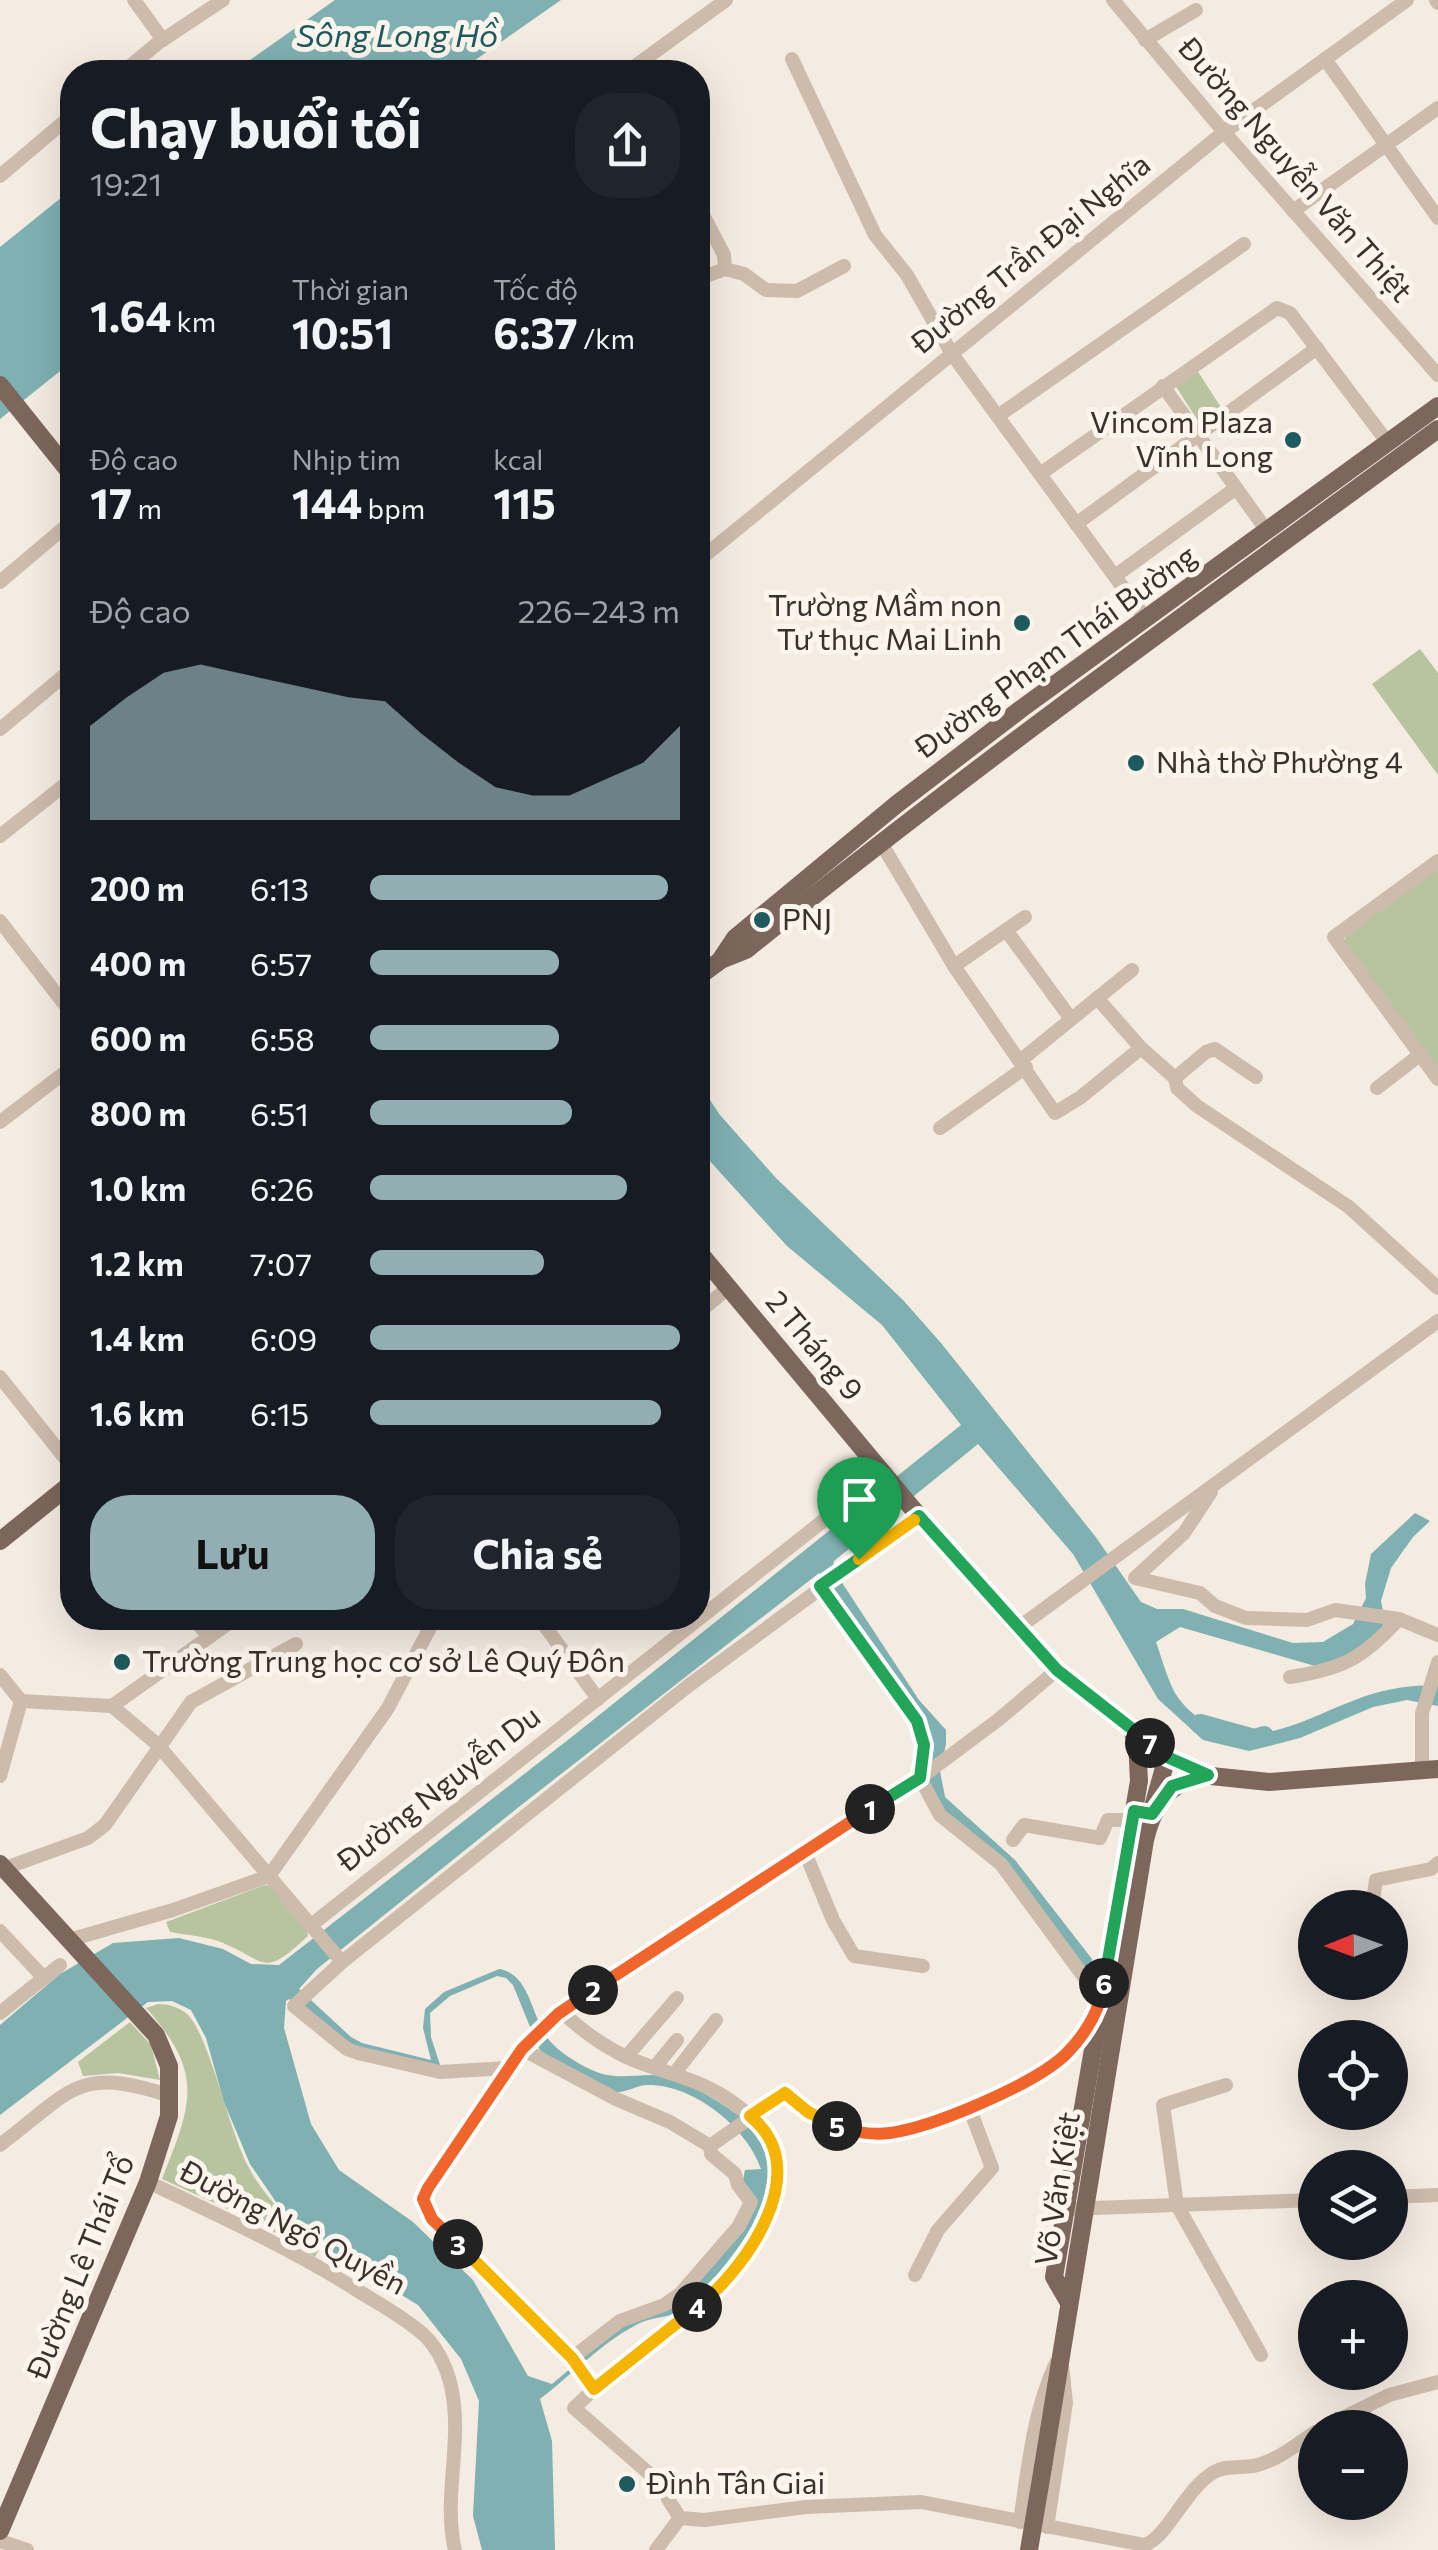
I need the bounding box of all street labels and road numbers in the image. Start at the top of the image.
street label: Đường Nguyễn Văn Thiệt [1171,28,1422,308]
street label: Đường Trần Đại Nghĩa [902,144,1156,360]
street label: Đường Phạm Thái Bường [906,535,1203,765]
street label: 2 Tháng 9 [759,1282,872,1407]
street label: Đường Nguyễn Du [328,1696,546,1878]
street label: Võ Văn Kiệt [1025,2109,1086,2268]
street label: Đường Lê Thái Tổ [17,2149,140,2384]
street label: Đường Ngô Quyền [174,2150,414,2301]

